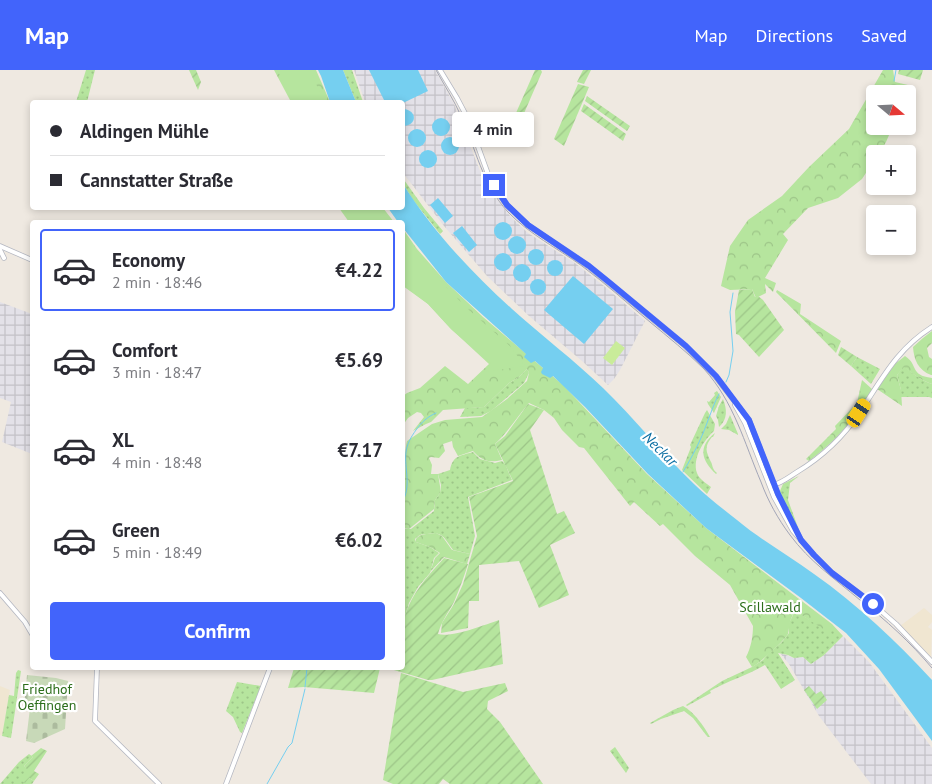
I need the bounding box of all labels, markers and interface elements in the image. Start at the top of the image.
text: Map [25,20,69,51]
text: Map [695,24,727,47]
text: Directions [755,24,833,47]
text: Saved [861,24,907,47]
north arrow [866,85,916,135]
map controls [866,85,916,255]
callout: 4 min [453,112,535,148]
text: Aldingen Mühle [80,119,209,143]
text: 4 min [473,119,513,139]
button: + [866,145,916,195]
text: Cannstatter Straße [80,168,233,192]
route end [483,174,505,196]
button: − [866,205,916,255]
icon: car [52,248,97,293]
text: Economy [112,248,185,272]
text: €4.22 [335,258,383,282]
text: 2 min · 18:46 [112,272,202,292]
icon: car [52,338,97,383]
text: Comfort [112,338,178,362]
text: €5.69 [335,348,383,372]
text: 3 min · 18:47 [112,362,202,382]
car [844,396,873,430]
water label: Neckar [639,427,682,471]
icon: car [52,428,97,473]
text: XL [112,428,134,452]
text: €7.17 [337,438,383,462]
text: 4 min · 18:48 [112,452,202,472]
icon: car [52,518,97,563]
text: Green [112,518,160,542]
text: €6.02 [335,528,383,552]
text: 5 min · 18:49 [112,542,202,562]
route start [862,593,884,615]
park label: Scillawald [739,598,801,616]
button: Confirm [50,602,385,660]
park label: Friedhof Oeffingen [18,680,76,714]

